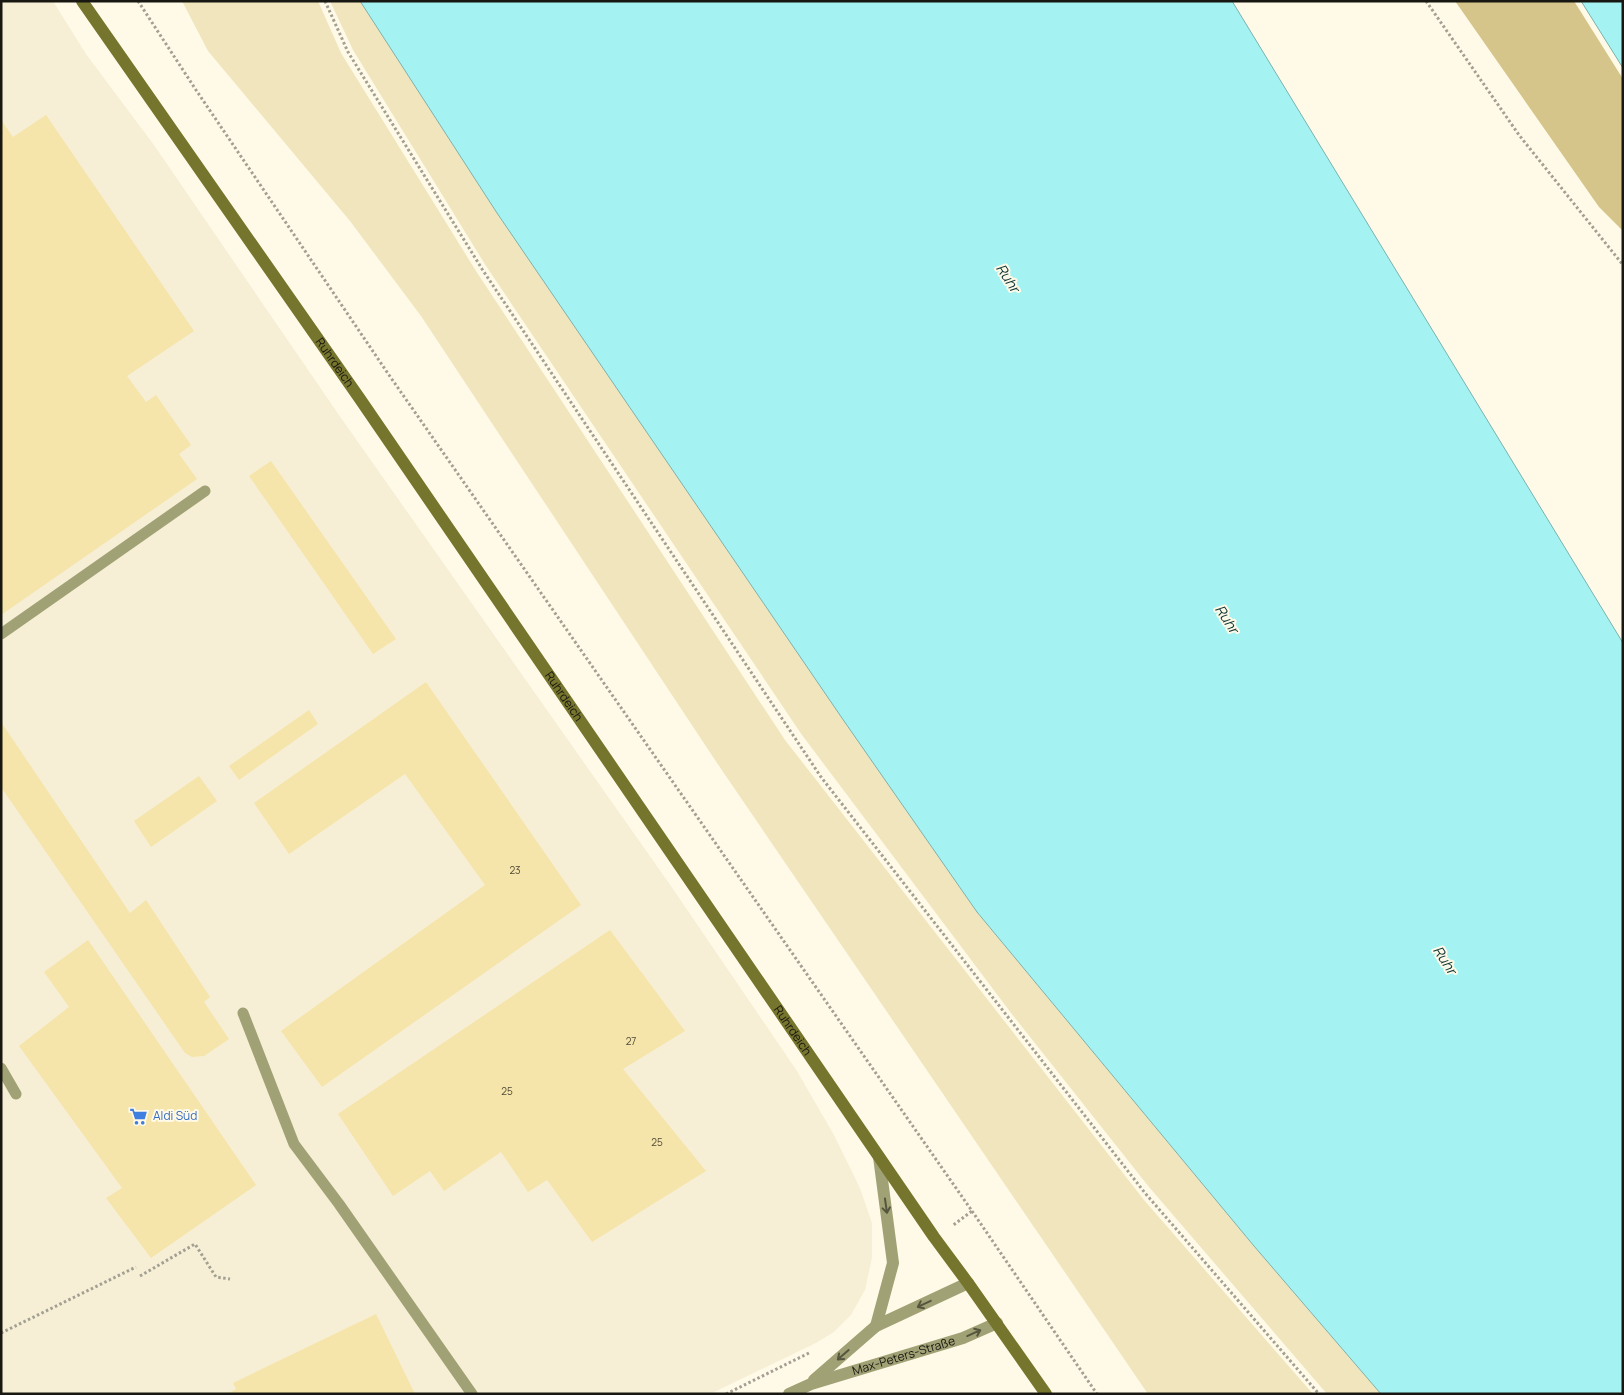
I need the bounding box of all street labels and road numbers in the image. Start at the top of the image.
street label: Ruhrdeich [312,334,358,390]
street label: Ruhrdeich [541,668,587,724]
street label: Ruhrdeich [770,1002,816,1059]
street label: Max-Peters-Straße [850,1332,957,1379]

